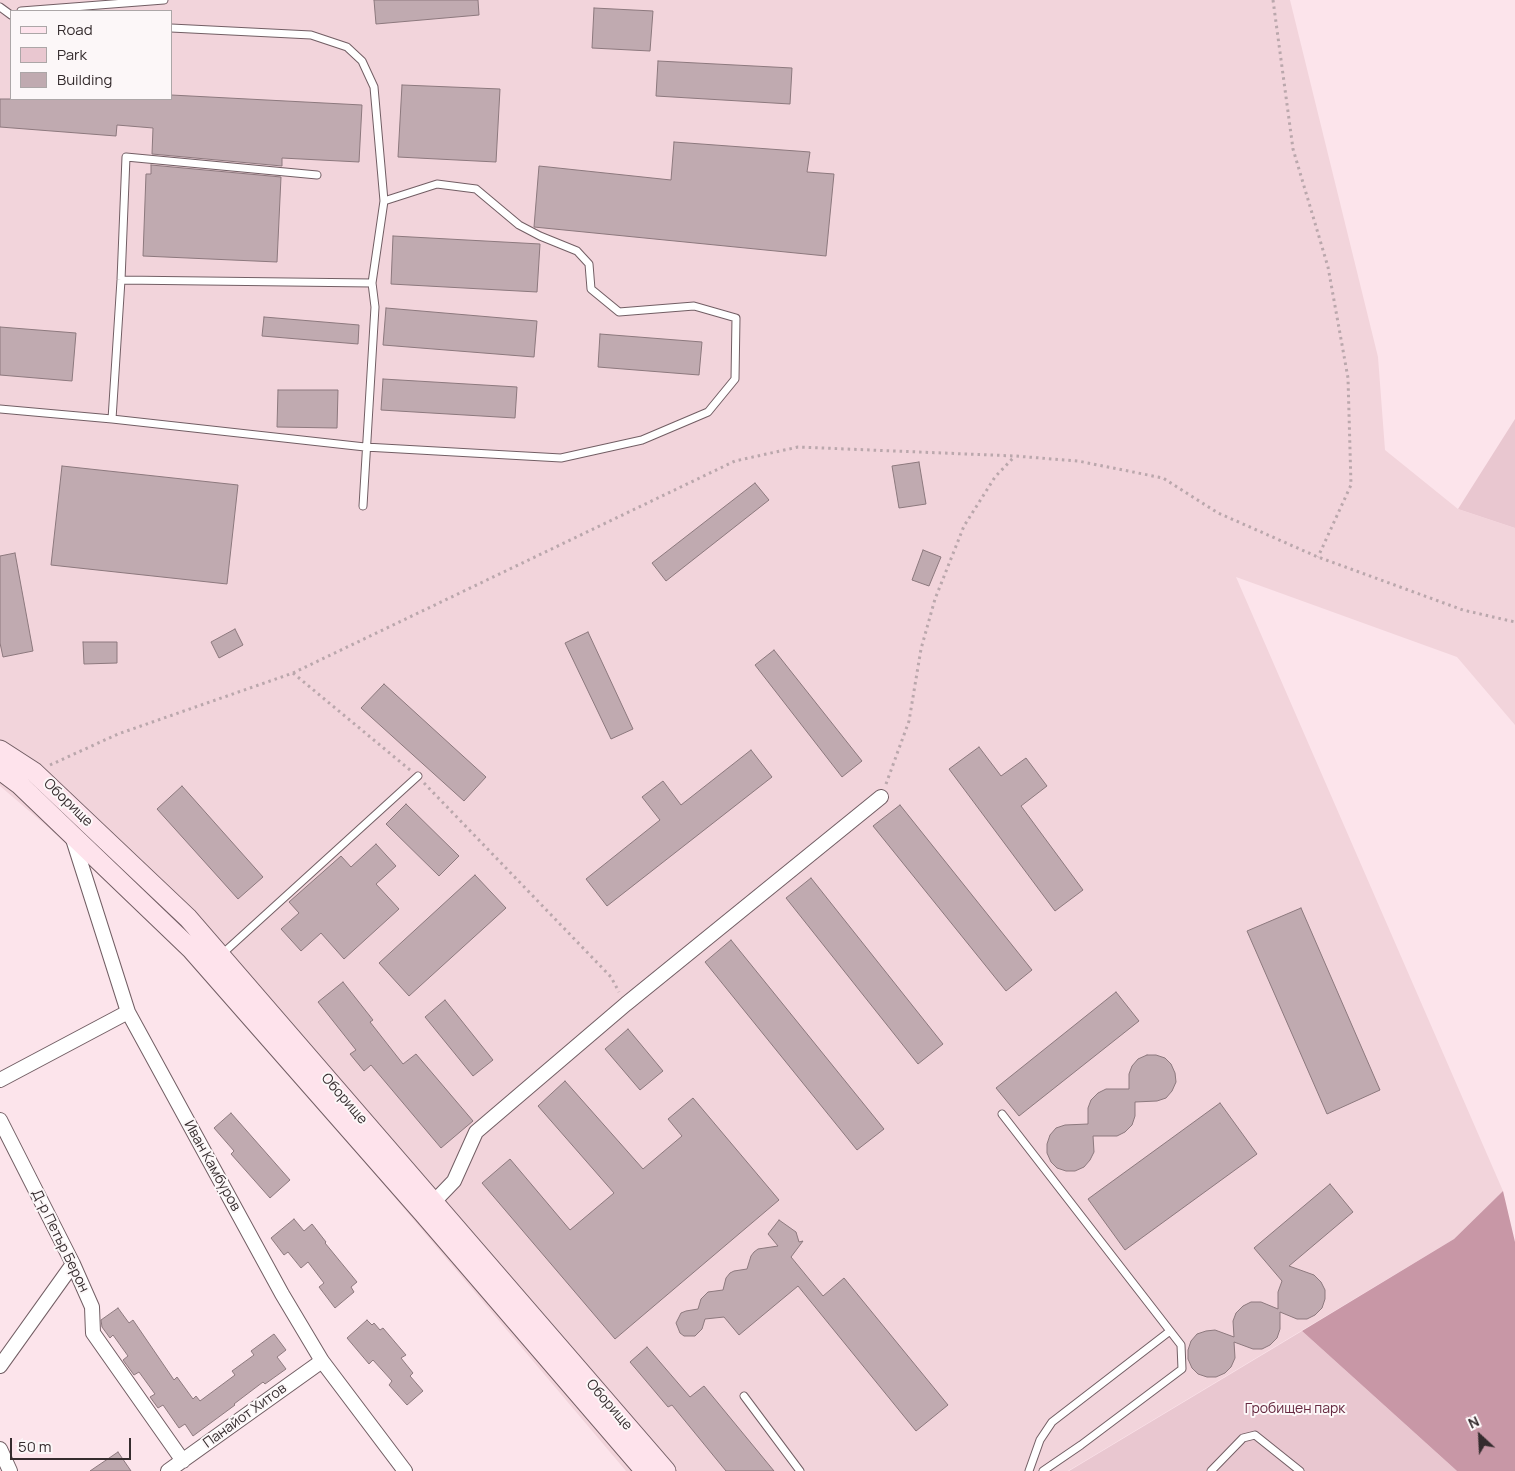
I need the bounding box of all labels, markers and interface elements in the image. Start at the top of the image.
legend [10,10,172,100]
text: Road [57,19,93,40]
text: Park [57,44,87,65]
text: Building [57,69,112,90]
street label: Оборище [40,776,96,830]
street label: Оборище [317,1070,371,1128]
street label: Иван Камбуров [180,1118,244,1214]
street label: Д-р Петър Берон [28,1187,92,1295]
street label: Оборище [582,1376,636,1434]
street label: Панайот Хитов [200,1380,290,1452]
park label: Гробищен парк [1245,1401,1345,1417]
north arrow [1455,1411,1505,1461]
text: N [1465,1411,1482,1433]
scale bar [12,1428,134,1460]
text: 50 m [18,1436,52,1457]

